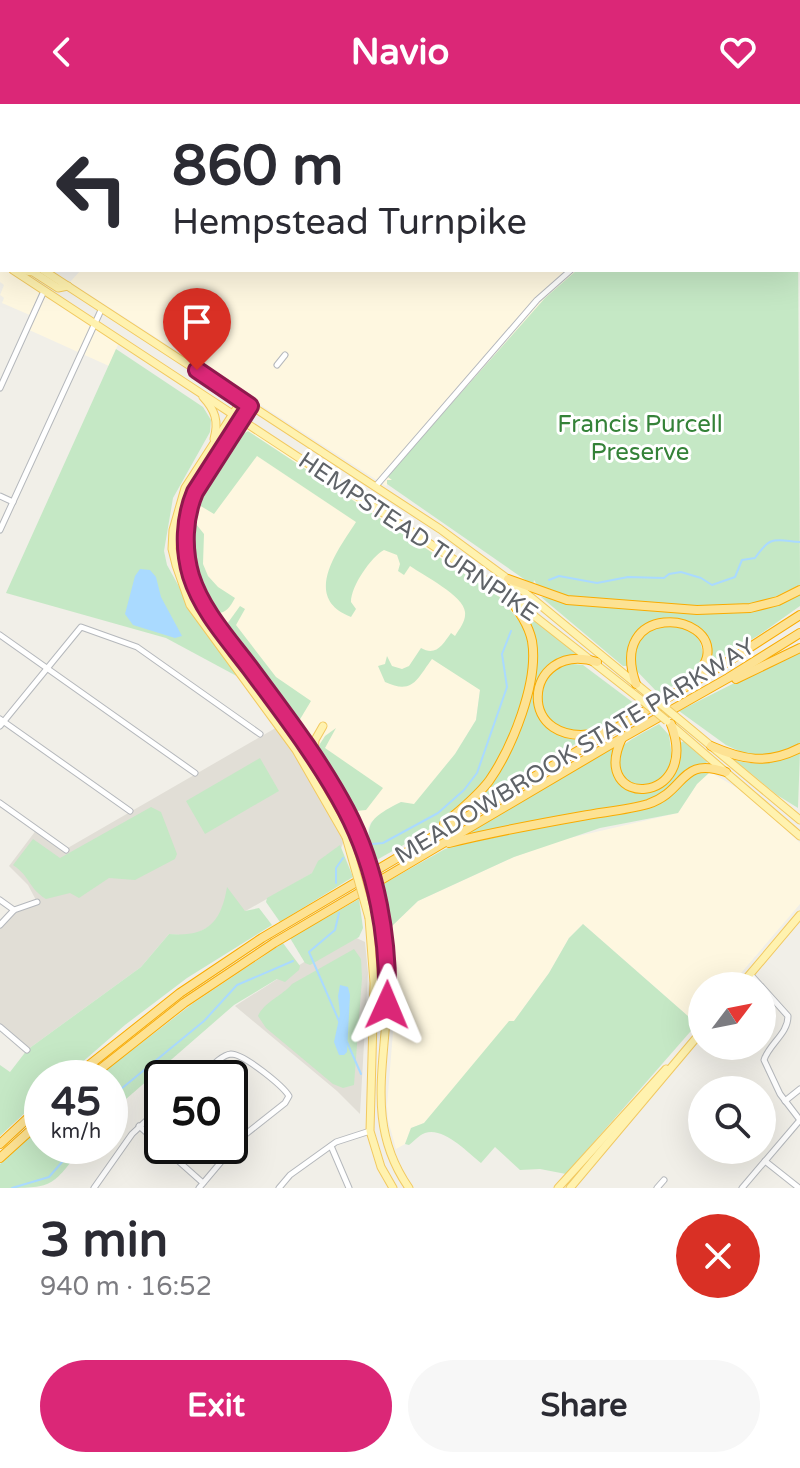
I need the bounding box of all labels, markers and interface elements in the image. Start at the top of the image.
icon: back [40,30,84,74]
icon: heart [716,30,760,74]
text: Navio [351,31,449,74]
text: 860 m [172,133,343,200]
icon: left [40,136,144,240]
text: Hempstead Turnpike [172,201,527,244]
pin [163,288,231,370]
icon: arrive [175,300,219,344]
park label: Francis Purcell Preserve [557,410,723,467]
street label: HEMPSTEAD TURNPIKE [293,446,543,628]
street label: MEADOWBROOK STATE PARKWAY [390,632,760,870]
position arrow [345,963,429,1047]
north arrow [688,972,776,1060]
map controls [688,972,776,1164]
speed limit sign: 50 [144,1060,248,1164]
button: search [688,1076,776,1164]
text: 45 [51,1078,101,1126]
text: km/h [51,1120,101,1144]
text: 3 min [40,1212,168,1270]
button: close [676,1214,760,1298]
text: 940 m · 16:52 [40,1271,212,1302]
button: Exit [40,1360,392,1452]
button: Share [408,1360,760,1452]

